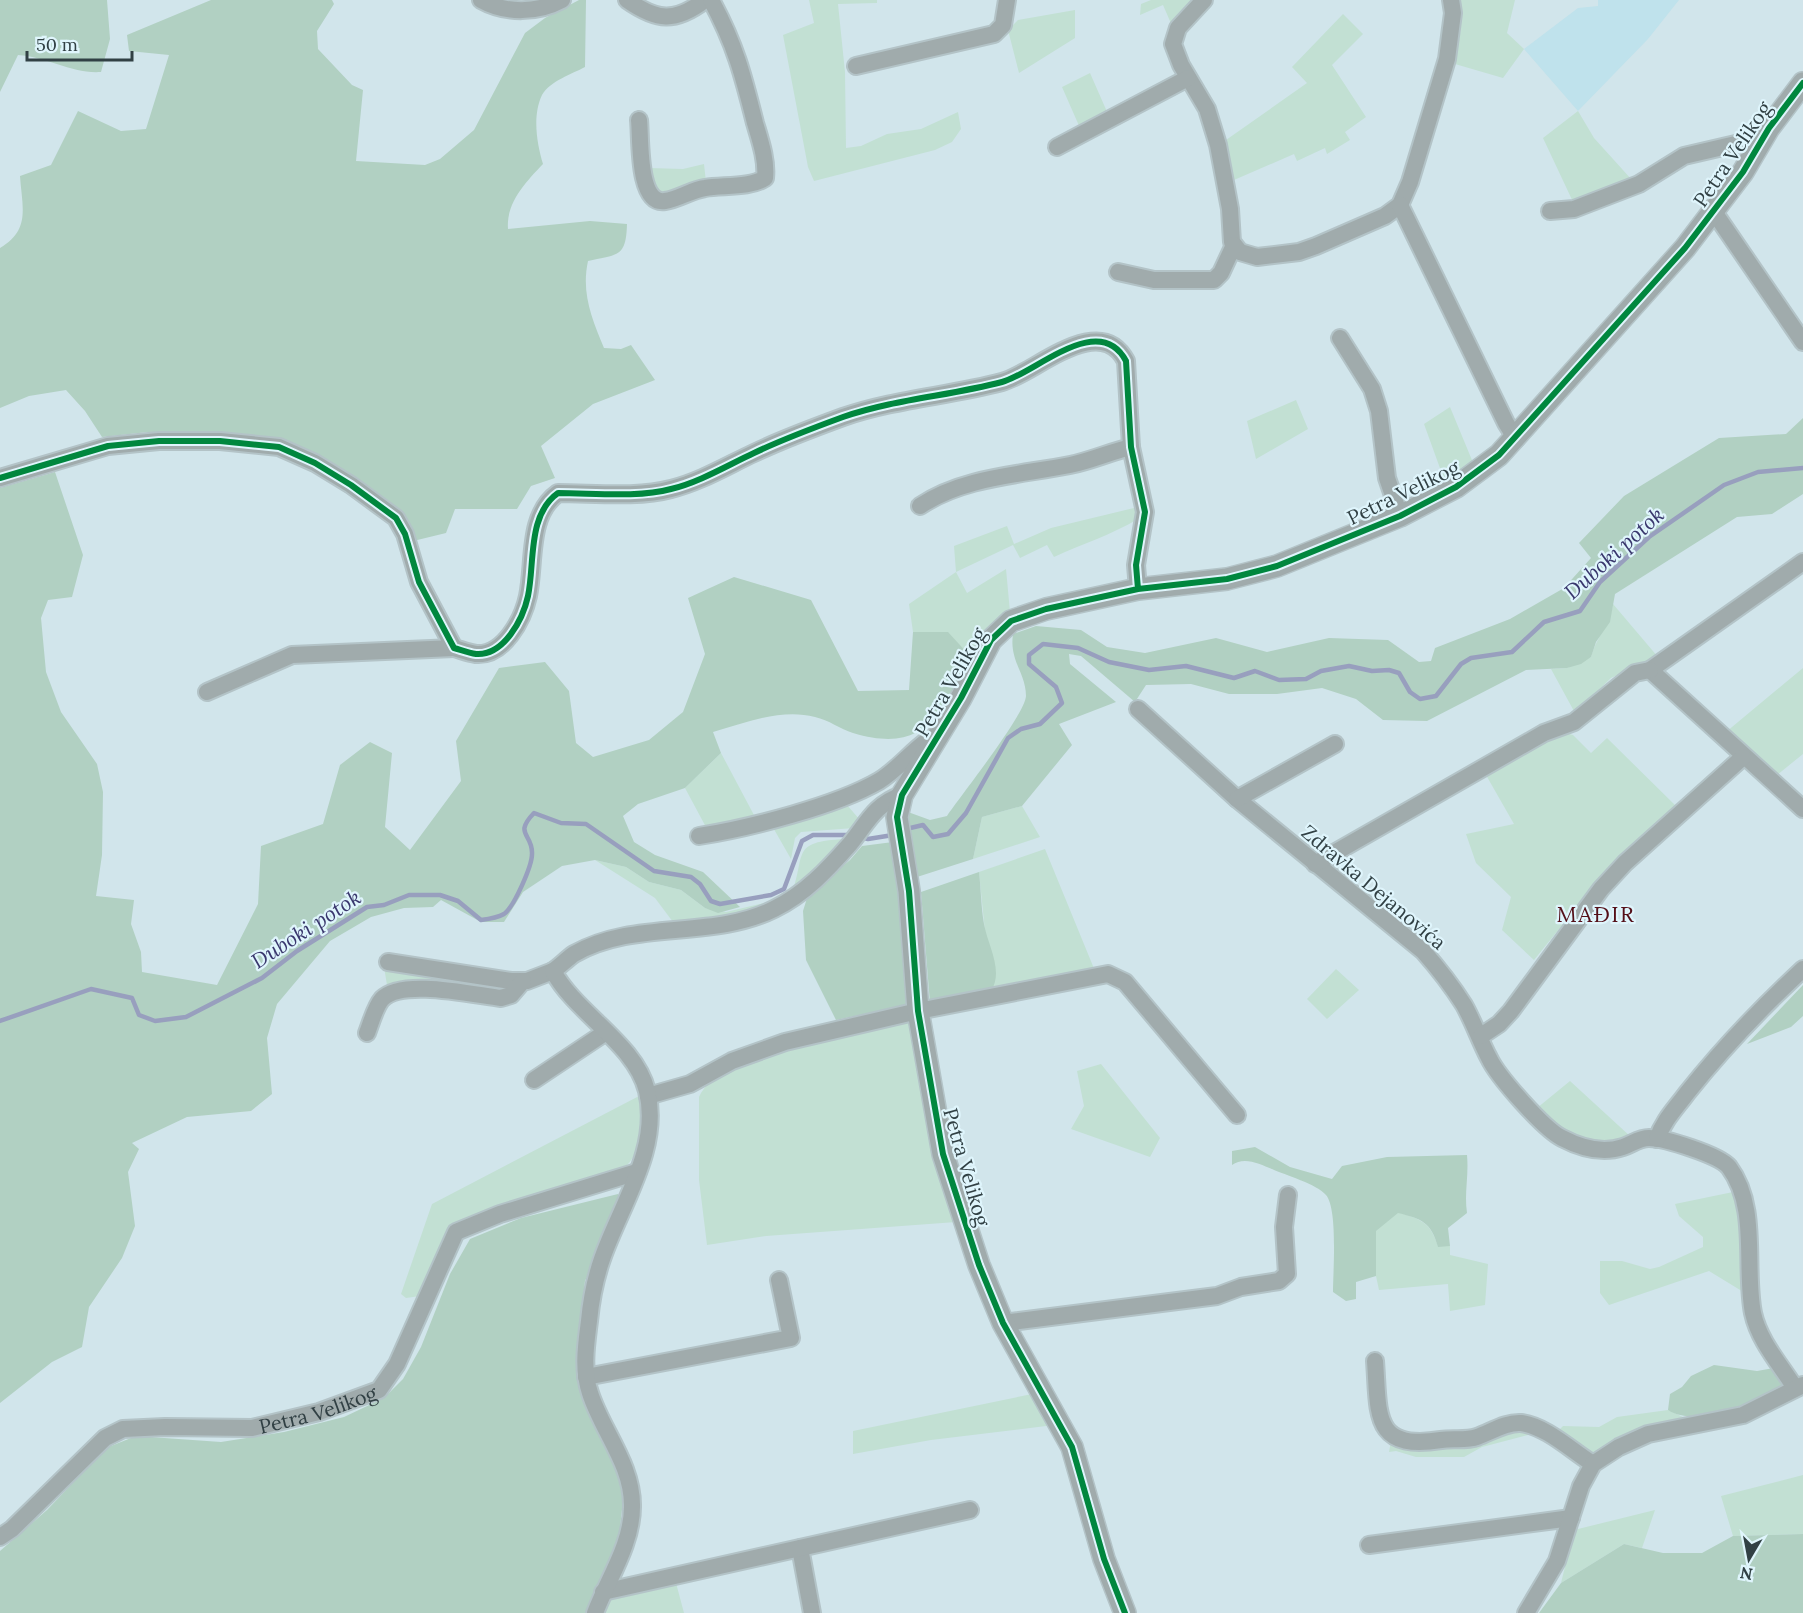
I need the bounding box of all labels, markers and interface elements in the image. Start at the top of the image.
scale bar [27,24,132,62]
text: 50 m [36,33,78,56]
street label: Petra Velikog [1688,96,1777,212]
street label: Petra Velikog [1343,454,1464,530]
water label: Duboki potok [1558,501,1670,605]
street label: Petra Velikog [909,622,992,741]
street label: Zdravka Dejanovića [1297,819,1451,955]
water label: Duboki potok [246,884,366,974]
district label: MAĐIR [1557,900,1635,928]
street label: Petra Velikog [938,1105,996,1230]
street label: Petra Velikog [256,1379,381,1438]
north arrow [1719,1529,1779,1589]
text: N [1739,1563,1754,1585]

